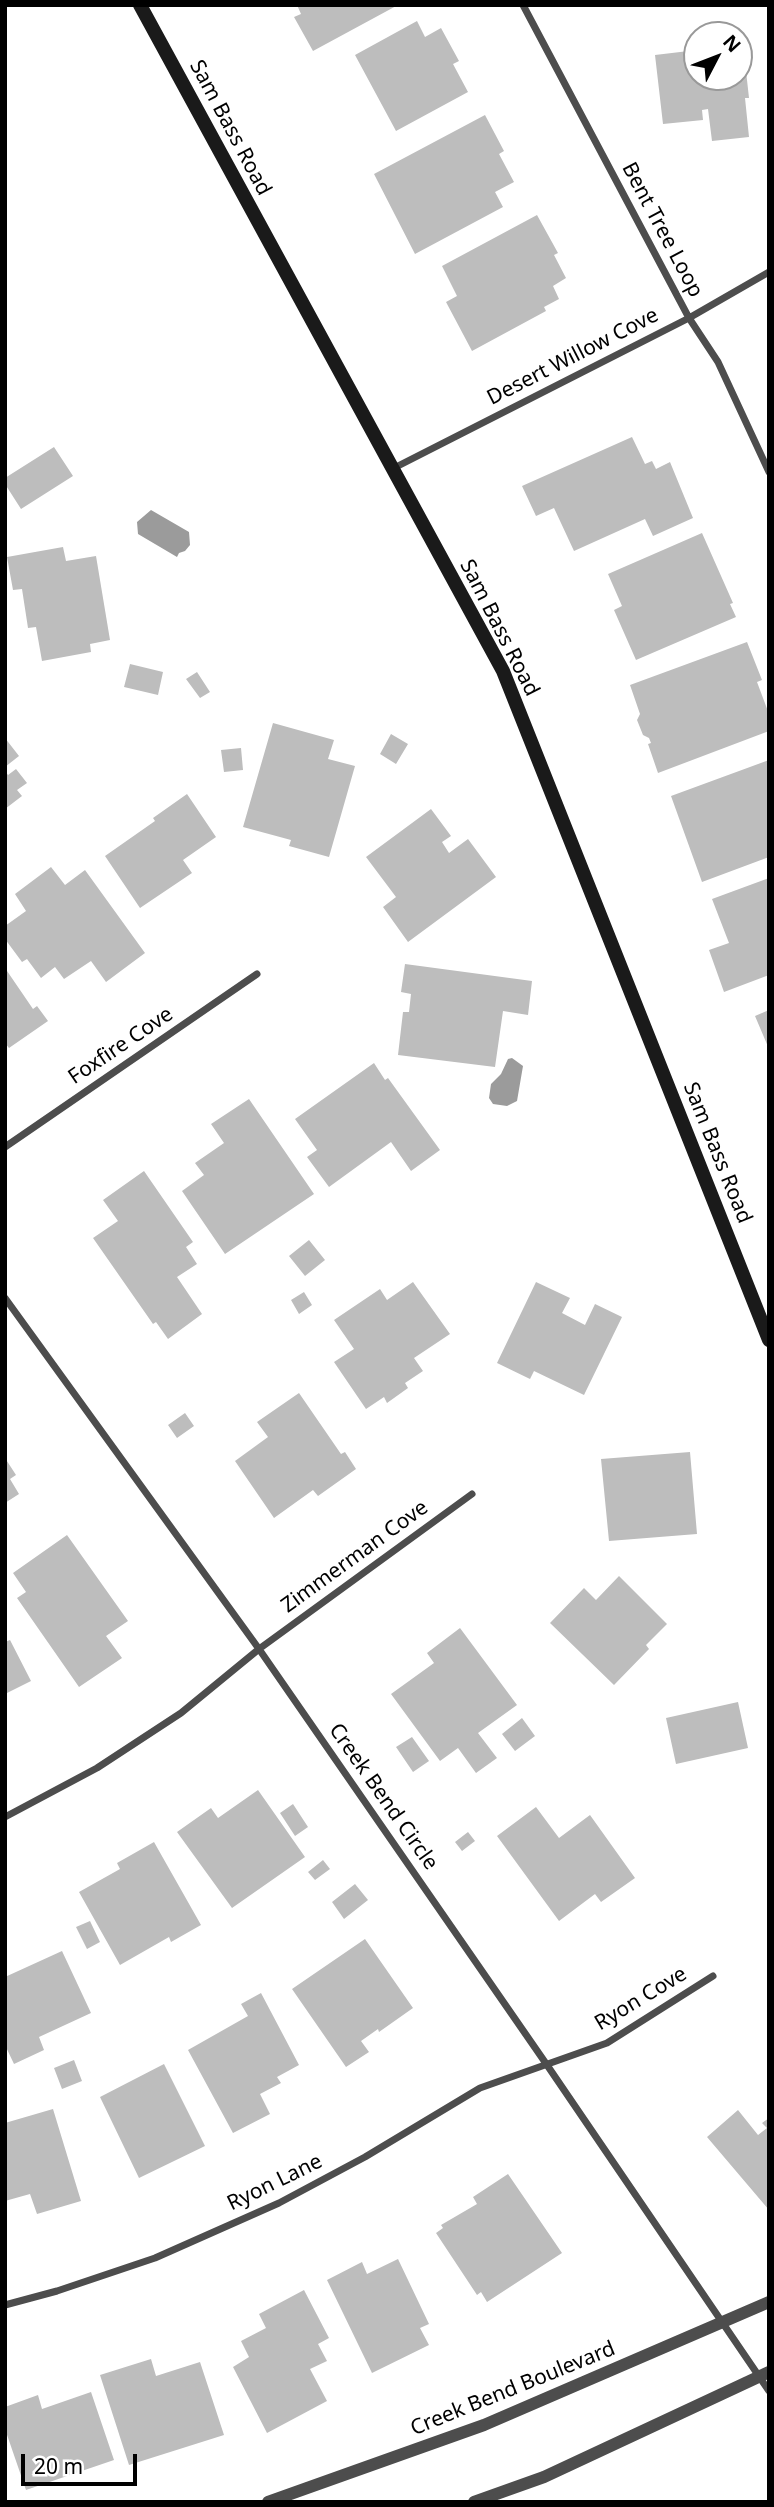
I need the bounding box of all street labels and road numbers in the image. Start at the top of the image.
street label: Sam Bass Road [184,56,276,200]
street label: Bent Tree Loop [616,158,708,302]
street label: Desert Willow Cove [483,303,663,411]
street label: Sam Bass Road [454,556,544,700]
street label: Foxfire Cove [64,1002,178,1090]
street label: Sam Bass Road [677,1079,757,1227]
street label: Zimmerman Cove [277,1495,433,1619]
street label: Creek Bend Circle [323,1719,443,1875]
street label: Ryon Cove [590,1962,692,2036]
street label: Ryon Lane [223,2149,327,2217]
street label: Creek Bend Boulevard [407,2336,619,2442]

